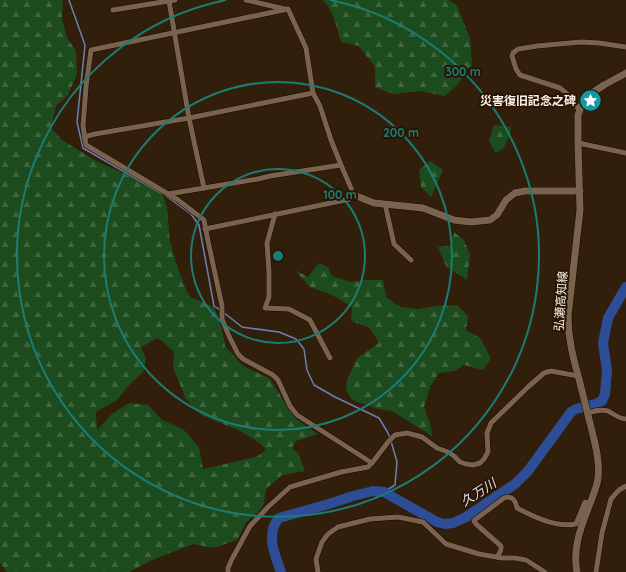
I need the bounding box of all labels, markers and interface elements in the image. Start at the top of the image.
text: 300 m [445,64,481,79]
place icon: 災害復旧記念之碑 [578,88,604,114]
place label: 災害復旧記念之碑 [480,93,576,108]
text: 200 m [383,125,419,140]
text: 100 m [323,187,357,202]
centre of rings [271,249,285,263]
street label: 弘瀬高知線 [551,271,570,331]
water label: 久万川 [457,474,500,509]

